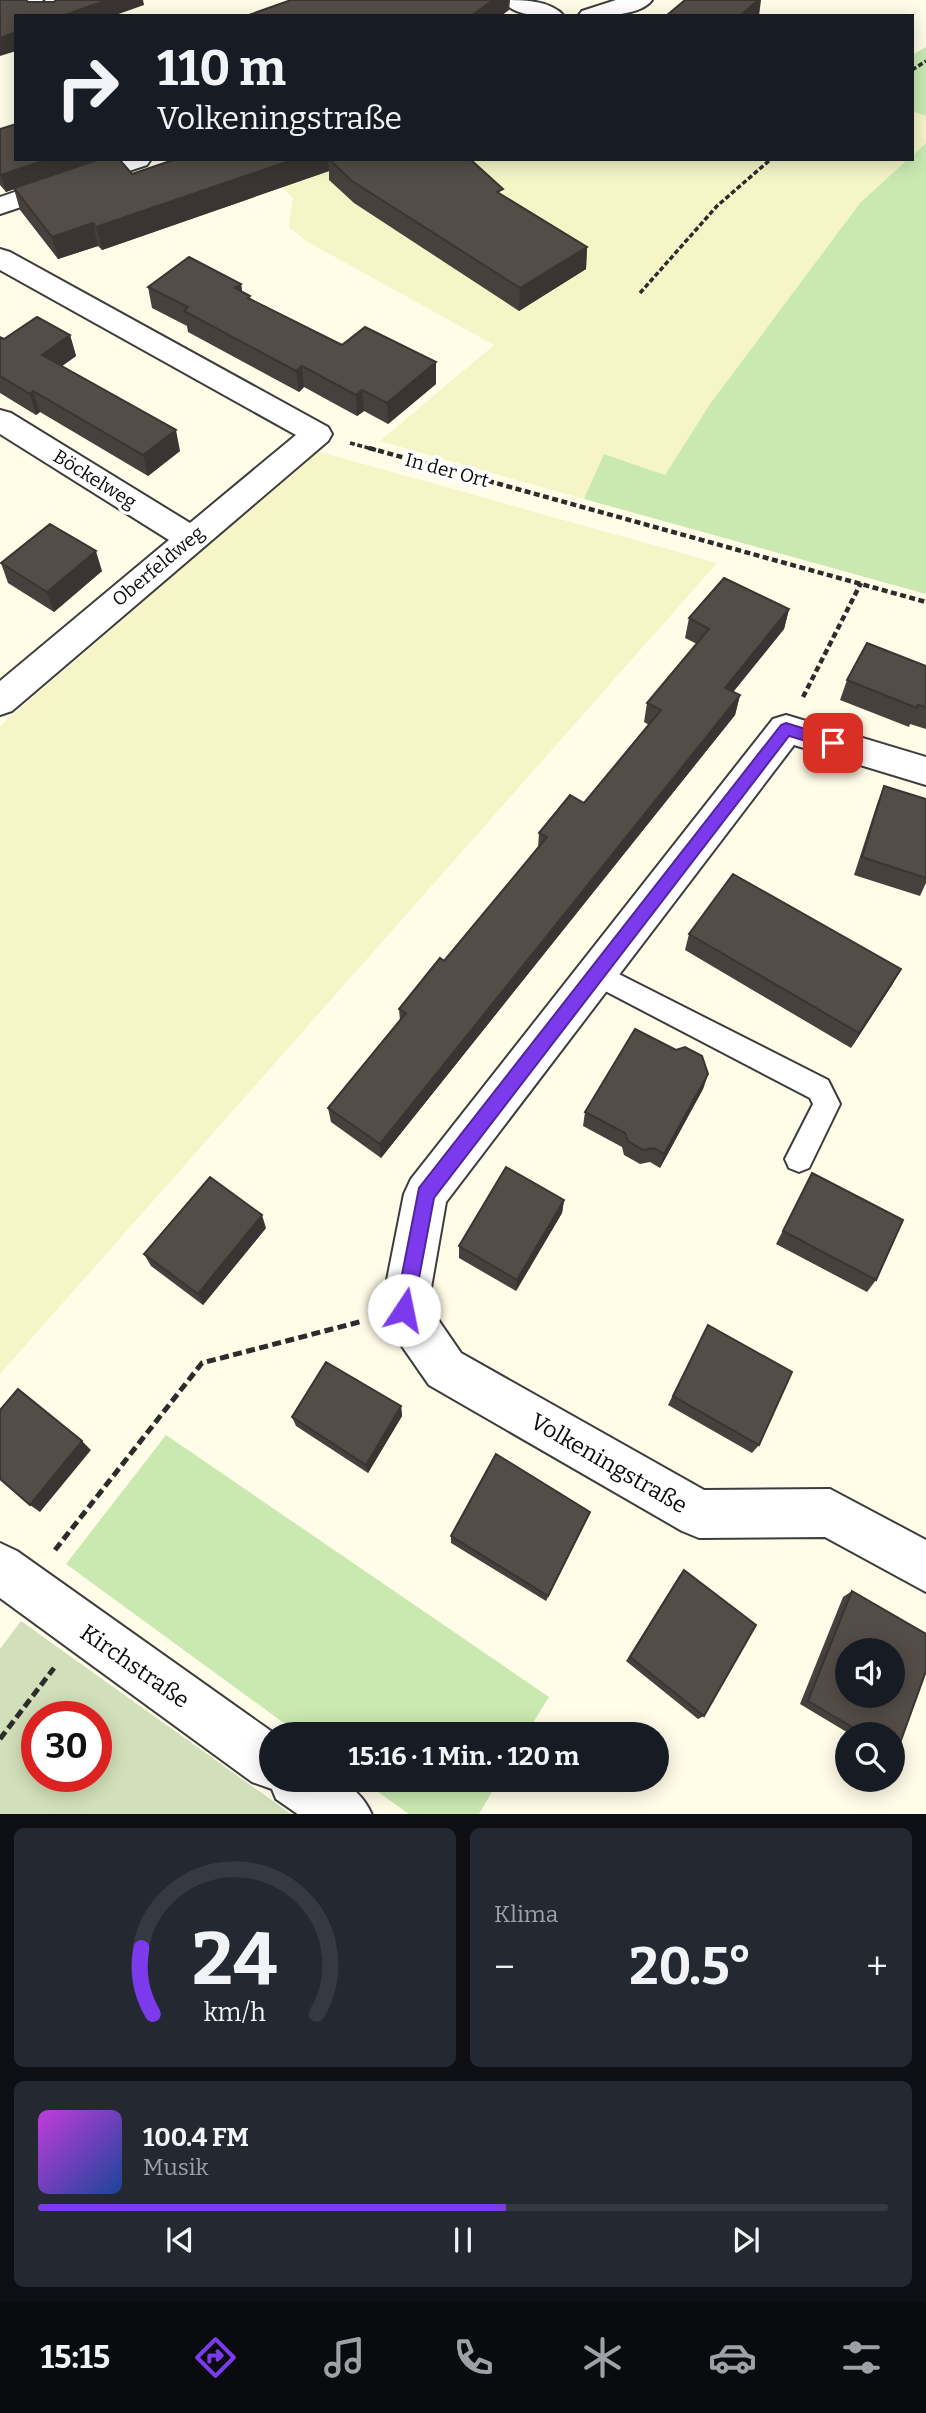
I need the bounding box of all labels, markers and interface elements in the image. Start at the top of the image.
text: 110 m [157,39,286,98]
icon: right [42,42,133,133]
text: Volkeningstraße [157,99,402,137]
street label: Böckelweg [49,444,141,514]
street label: In der Ort [403,448,491,492]
street label: Oberfeldweg [107,521,209,611]
pin [803,713,863,773]
icon: arrive [814,724,852,762]
position arrow [367,1273,441,1347]
street label: Volkeningstraße [526,1407,692,1519]
street label: Kirchstraße [75,1618,195,1714]
map controls [835,1638,905,1792]
button: sound [835,1638,905,1708]
speed limit sign: 30 [21,1701,112,1792]
button: search [835,1722,905,1792]
text: 15:16 · 1 Min. · 120 m [349,1741,579,1772]
text: Klima [494,1900,558,1928]
text: 24 [192,1916,278,2003]
text: 20.5° [629,1935,752,1998]
text: − [494,1944,515,1990]
text: + [866,1944,888,1990]
text: km/h [204,1997,266,2027]
text: 100.4 FM [143,2122,249,2153]
text: Musik [143,2153,209,2181]
icon: previous [161,2221,199,2259]
icon: pause [444,2221,482,2259]
icon: next [727,2221,765,2259]
icon: directions [191,2333,240,2382]
icon: music [320,2333,369,2382]
icon: phone [449,2333,498,2382]
icon: climate [578,2333,627,2382]
icon: car [708,2333,757,2382]
icon: filters [837,2333,886,2382]
text: 15:15 [40,2338,110,2376]

